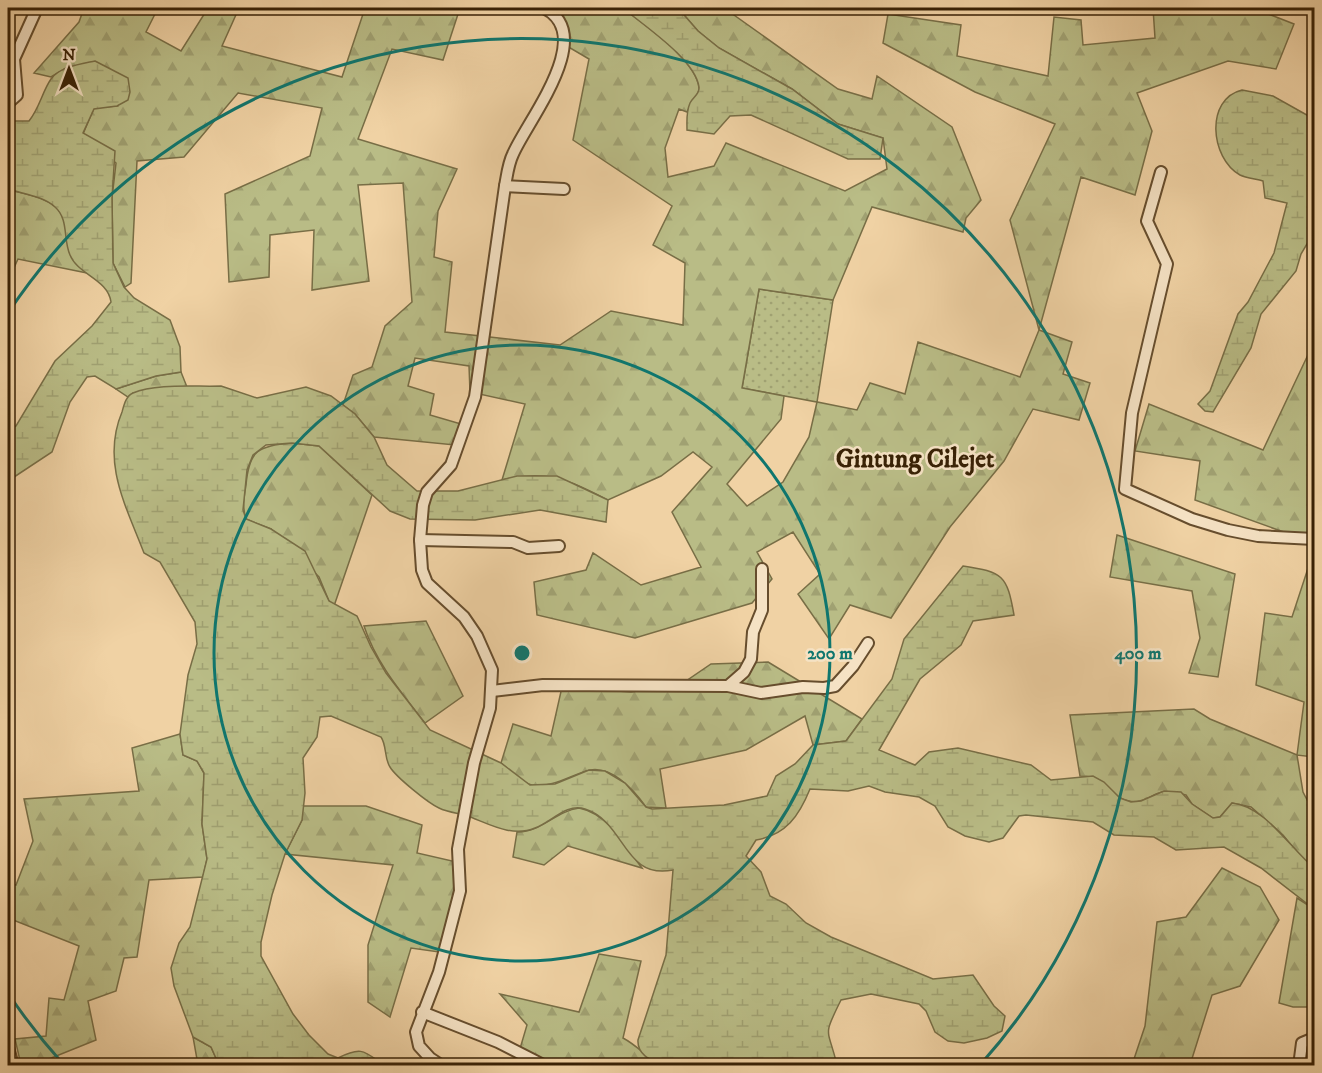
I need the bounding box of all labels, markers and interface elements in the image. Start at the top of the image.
north arrow [39,39,99,99]
text: N [62,45,76,65]
district label: Gintung Cilejet [836,443,995,476]
centre of rings [512,643,532,663]
text: 200 m [807,643,853,665]
text: 400 m [1113,643,1162,665]

